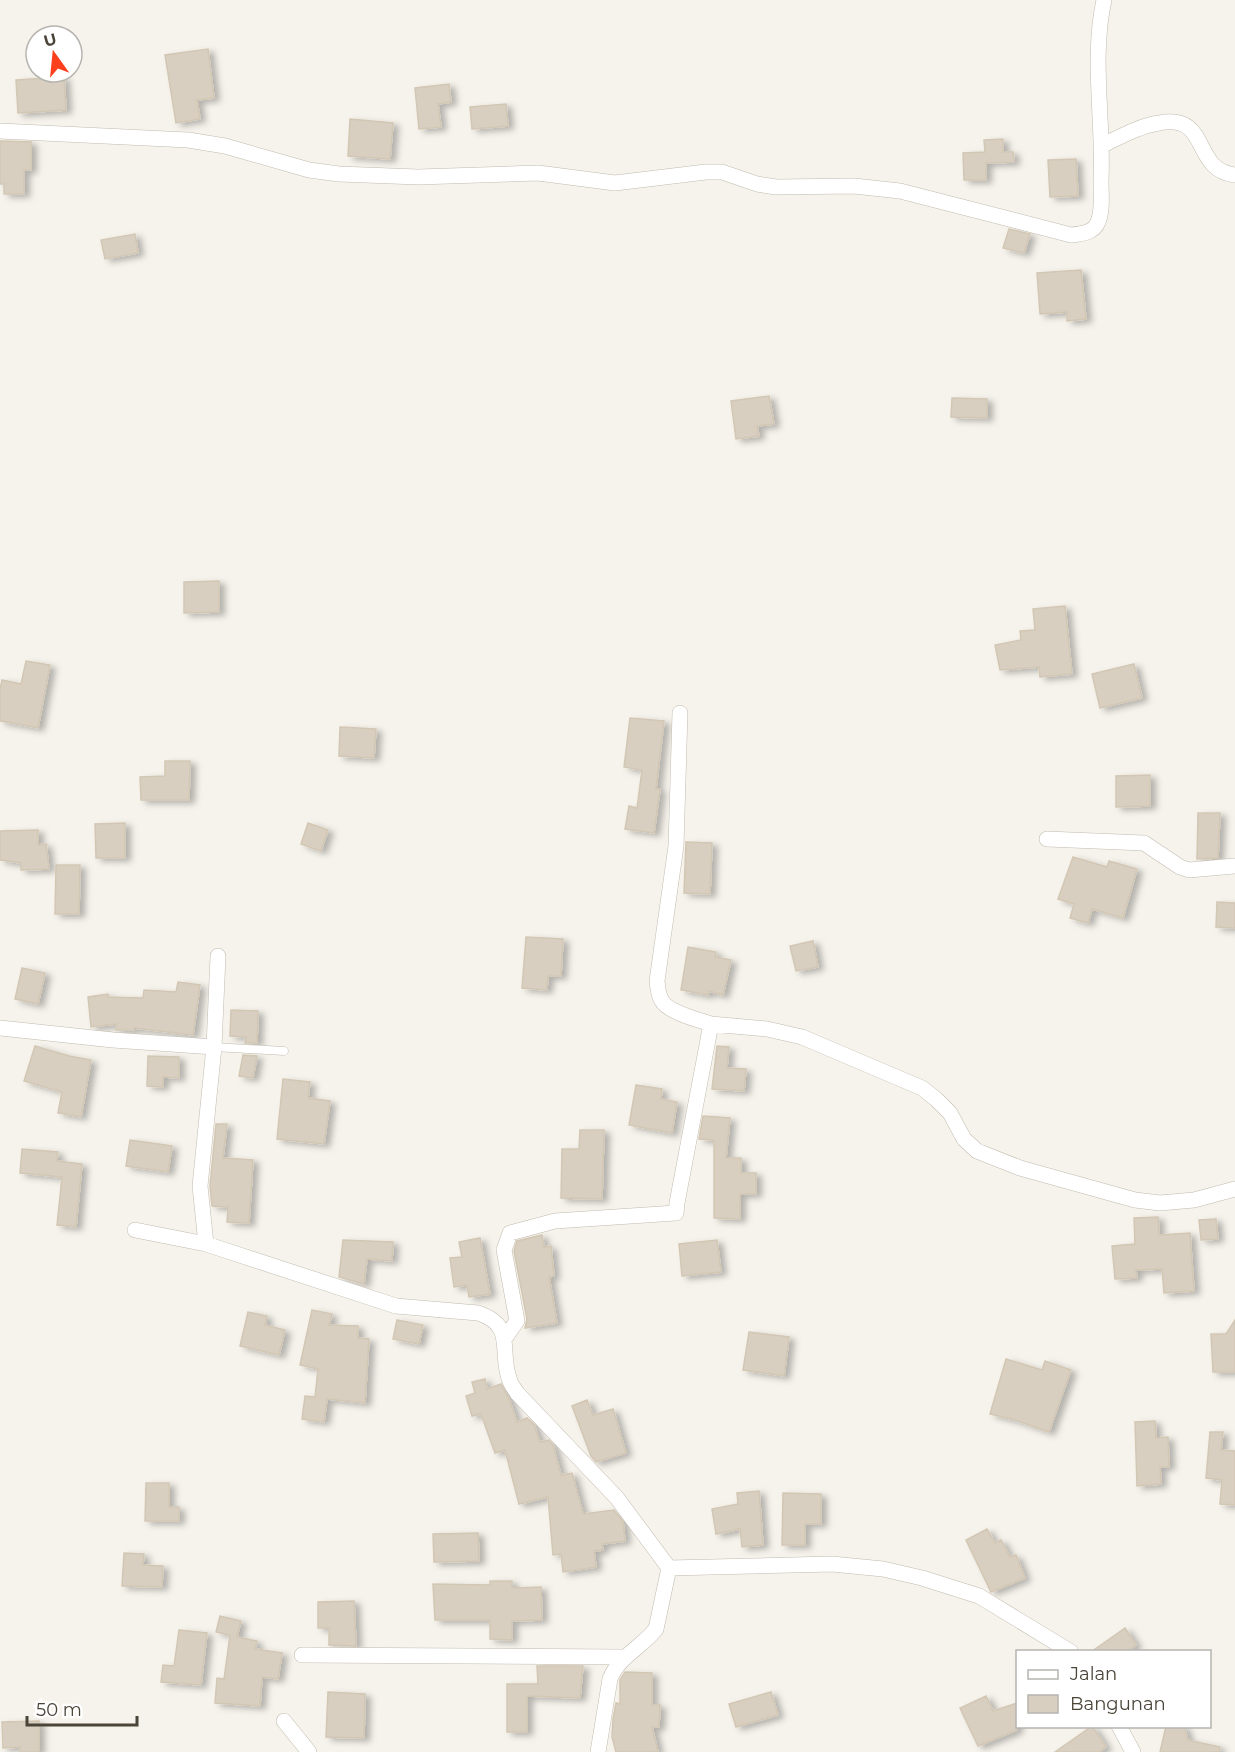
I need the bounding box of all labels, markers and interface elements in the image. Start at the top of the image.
north arrow [24,24,84,84]
text: U [42,29,59,51]
legend [1016,1650,1211,1728]
text: Jalan [1069,1663,1117,1685]
scale bar [27,1689,136,1727]
text: Bangunan [1070,1693,1166,1715]
text: 50 m [36,1699,82,1721]

